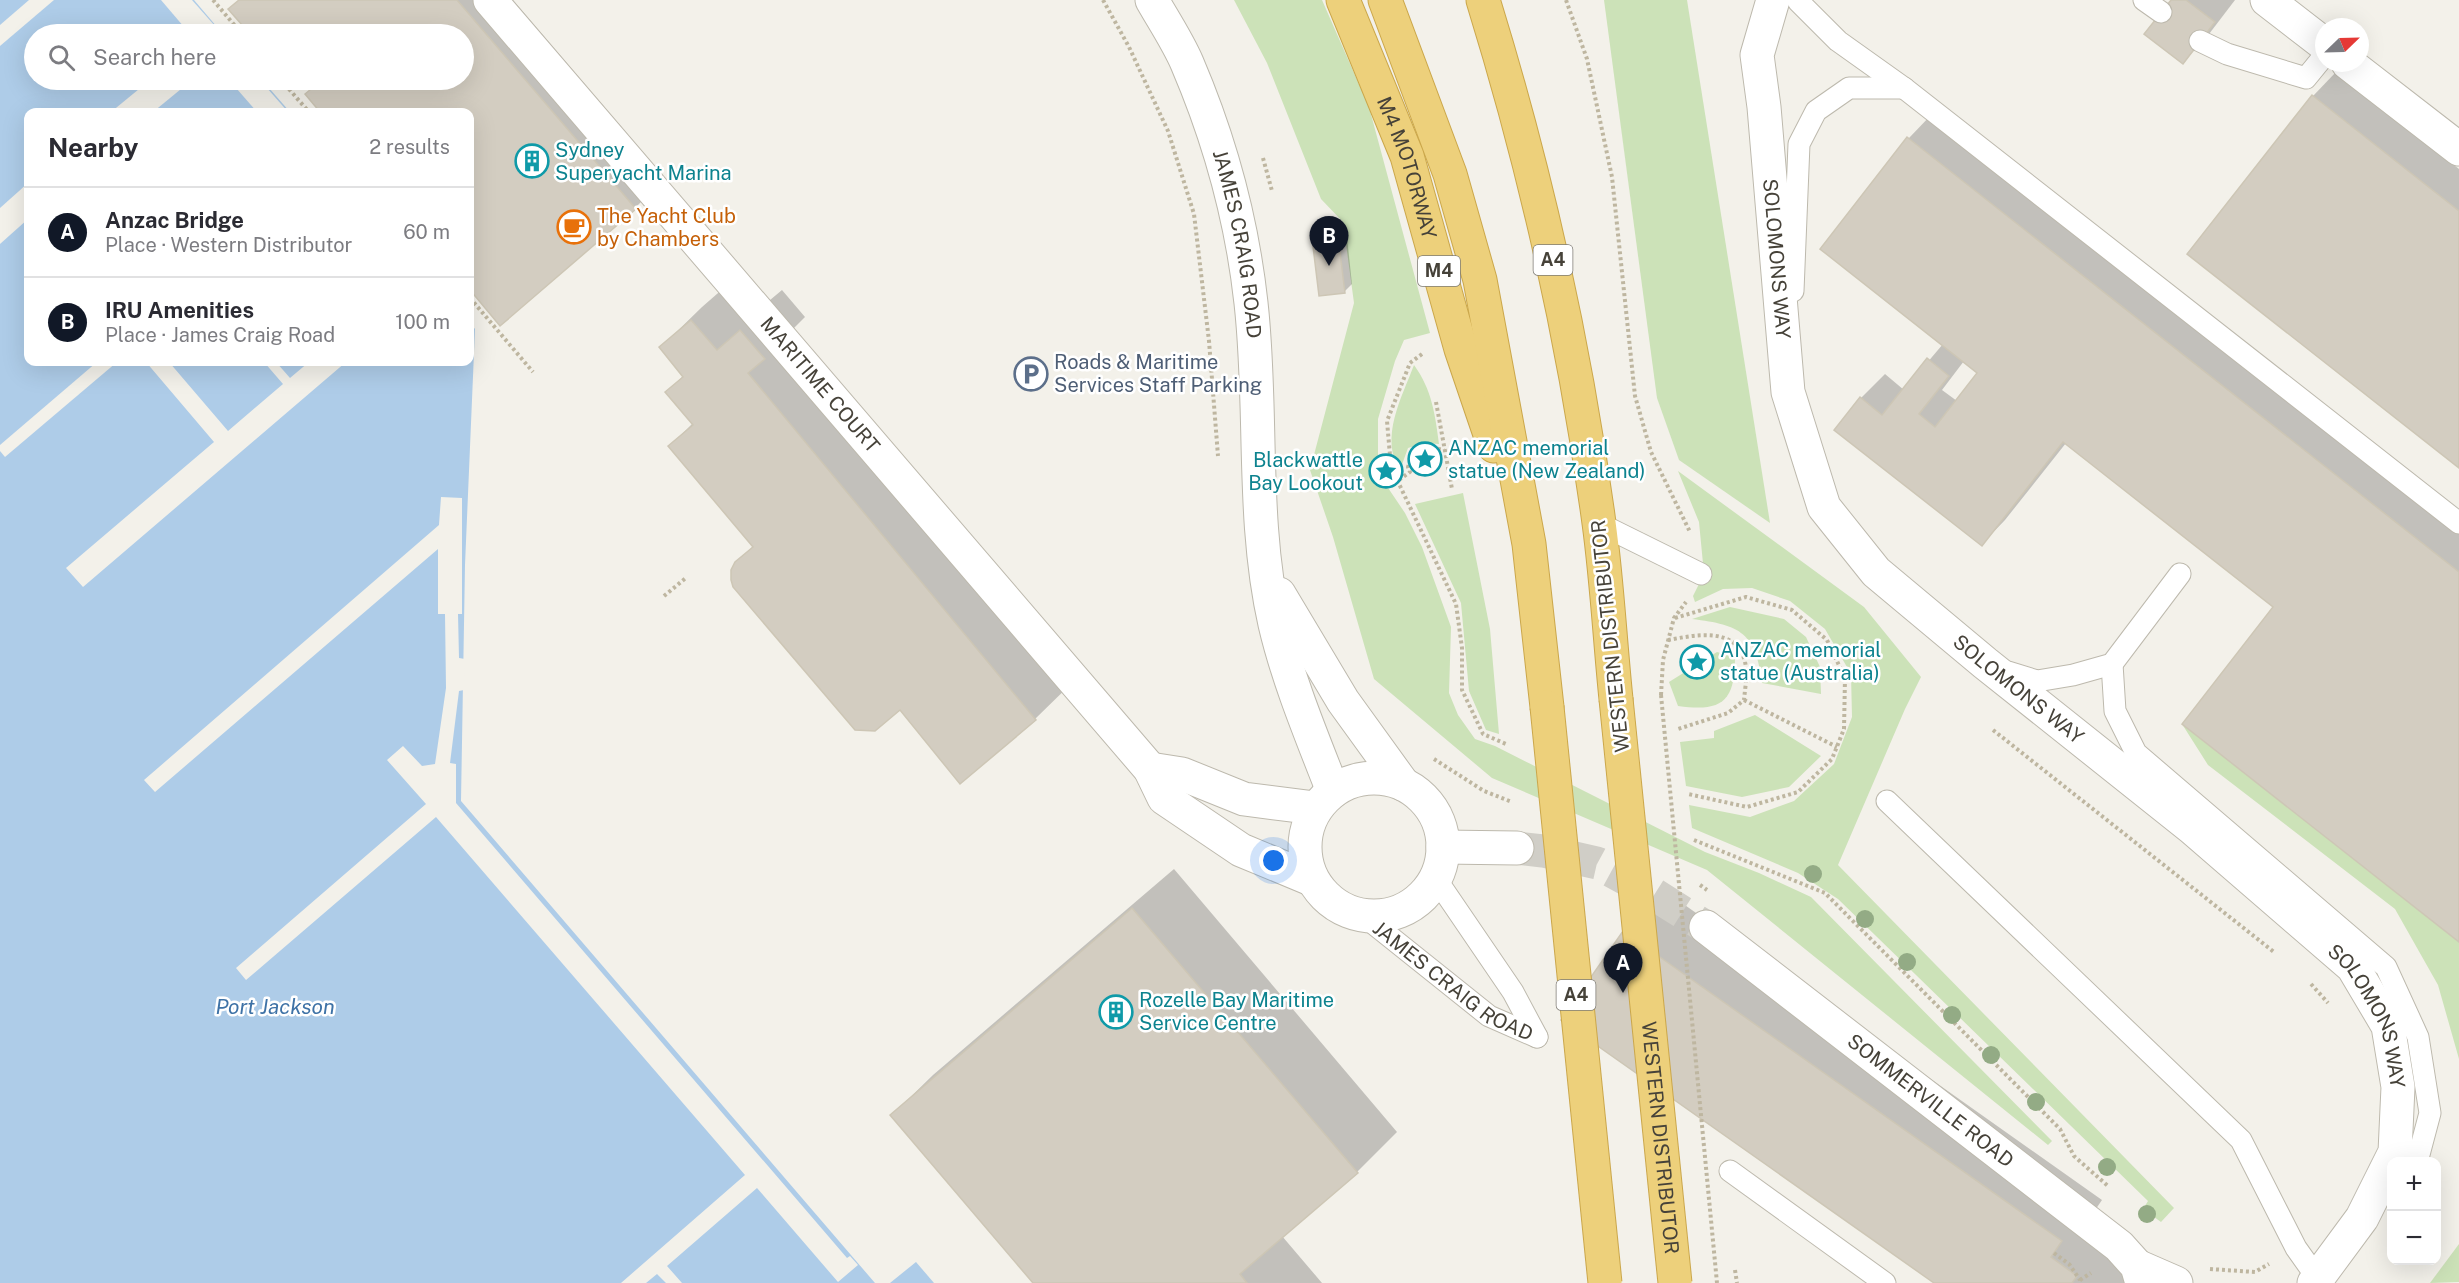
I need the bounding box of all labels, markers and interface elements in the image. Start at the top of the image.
north arrow [2315,18,2369,72]
search box [24,24,474,90]
icon: search [45,41,78,74]
text: Search here [93,44,217,70]
street label: M4 MOTORWAY [1372,93,1442,242]
text: Nearby [48,132,138,163]
text: 2 results [369,135,450,159]
place label: Sydney Superyacht Marina [555,138,732,185]
building icon: Sydney Superyacht Marina [514,143,550,179]
street label: JAMES CRAIG ROAD [1208,147,1266,339]
street label: SOLOMONS WAY [1758,178,1795,340]
place label: The Yacht Club by Chambers [597,204,736,251]
text: Anzac Bridge [105,207,244,233]
cafe icon: The Yacht Club by Chambers [556,209,592,245]
pin: B [1310,216,1348,266]
text: A [60,220,75,244]
text: 60 m [403,220,450,244]
text: Place · Western Distributor [105,233,352,257]
road number: A4 [1534,245,1572,275]
road number: M4 [1418,256,1460,286]
text: IRU Amenities [105,297,254,323]
text: B [61,310,74,334]
text: 100 m [395,310,450,334]
street label: MARITIME COURT [755,312,885,458]
text: Place · James Craig Road [105,323,335,347]
place label: Roads & Maritime Services Staff Parking [1054,350,1262,397]
parking icon: Roads & Maritime Services Staff Parking [1013,356,1049,392]
place label: ANZAC memorial statue (New Zealand) [1448,436,1646,483]
place icon: ANZAC memorial statue (New Zealand) [1407,441,1443,477]
place label: Blackwattle Bay Lookout [1248,448,1363,495]
place icon: Blackwattle Bay Lookout [1368,453,1404,489]
street label: WESTERN DISTRIBUTOR [1586,519,1634,753]
street label: SOLOMONS WAY [1948,630,2089,749]
place label: ANZAC memorial statue (Australia) [1720,638,1881,685]
place icon: ANZAC memorial statue (Australia) [1679,644,1715,680]
your location [1259,846,1288,875]
street label: JAMES CRAIG ROAD [1368,916,1537,1046]
street label: SOLOMONS WAY [2323,939,2410,1090]
pin: A [1604,944,1642,993]
road number: A4 [1556,980,1596,1010]
place label: Rozelle Bay Maritime Service Centre [1139,988,1334,1035]
water label: Port Jackson [215,994,335,1019]
building icon: Rozelle Bay Maritime Service Centre [1098,994,1134,1030]
street label: WESTERN DISTRIBUTOR [1637,1020,1684,1255]
street label: SOMMERVILLE ROAD [1843,1029,2019,1172]
map controls [2387,1157,2441,1265]
button: + [2387,1157,2441,1211]
button: − [2387,1211,2441,1265]

